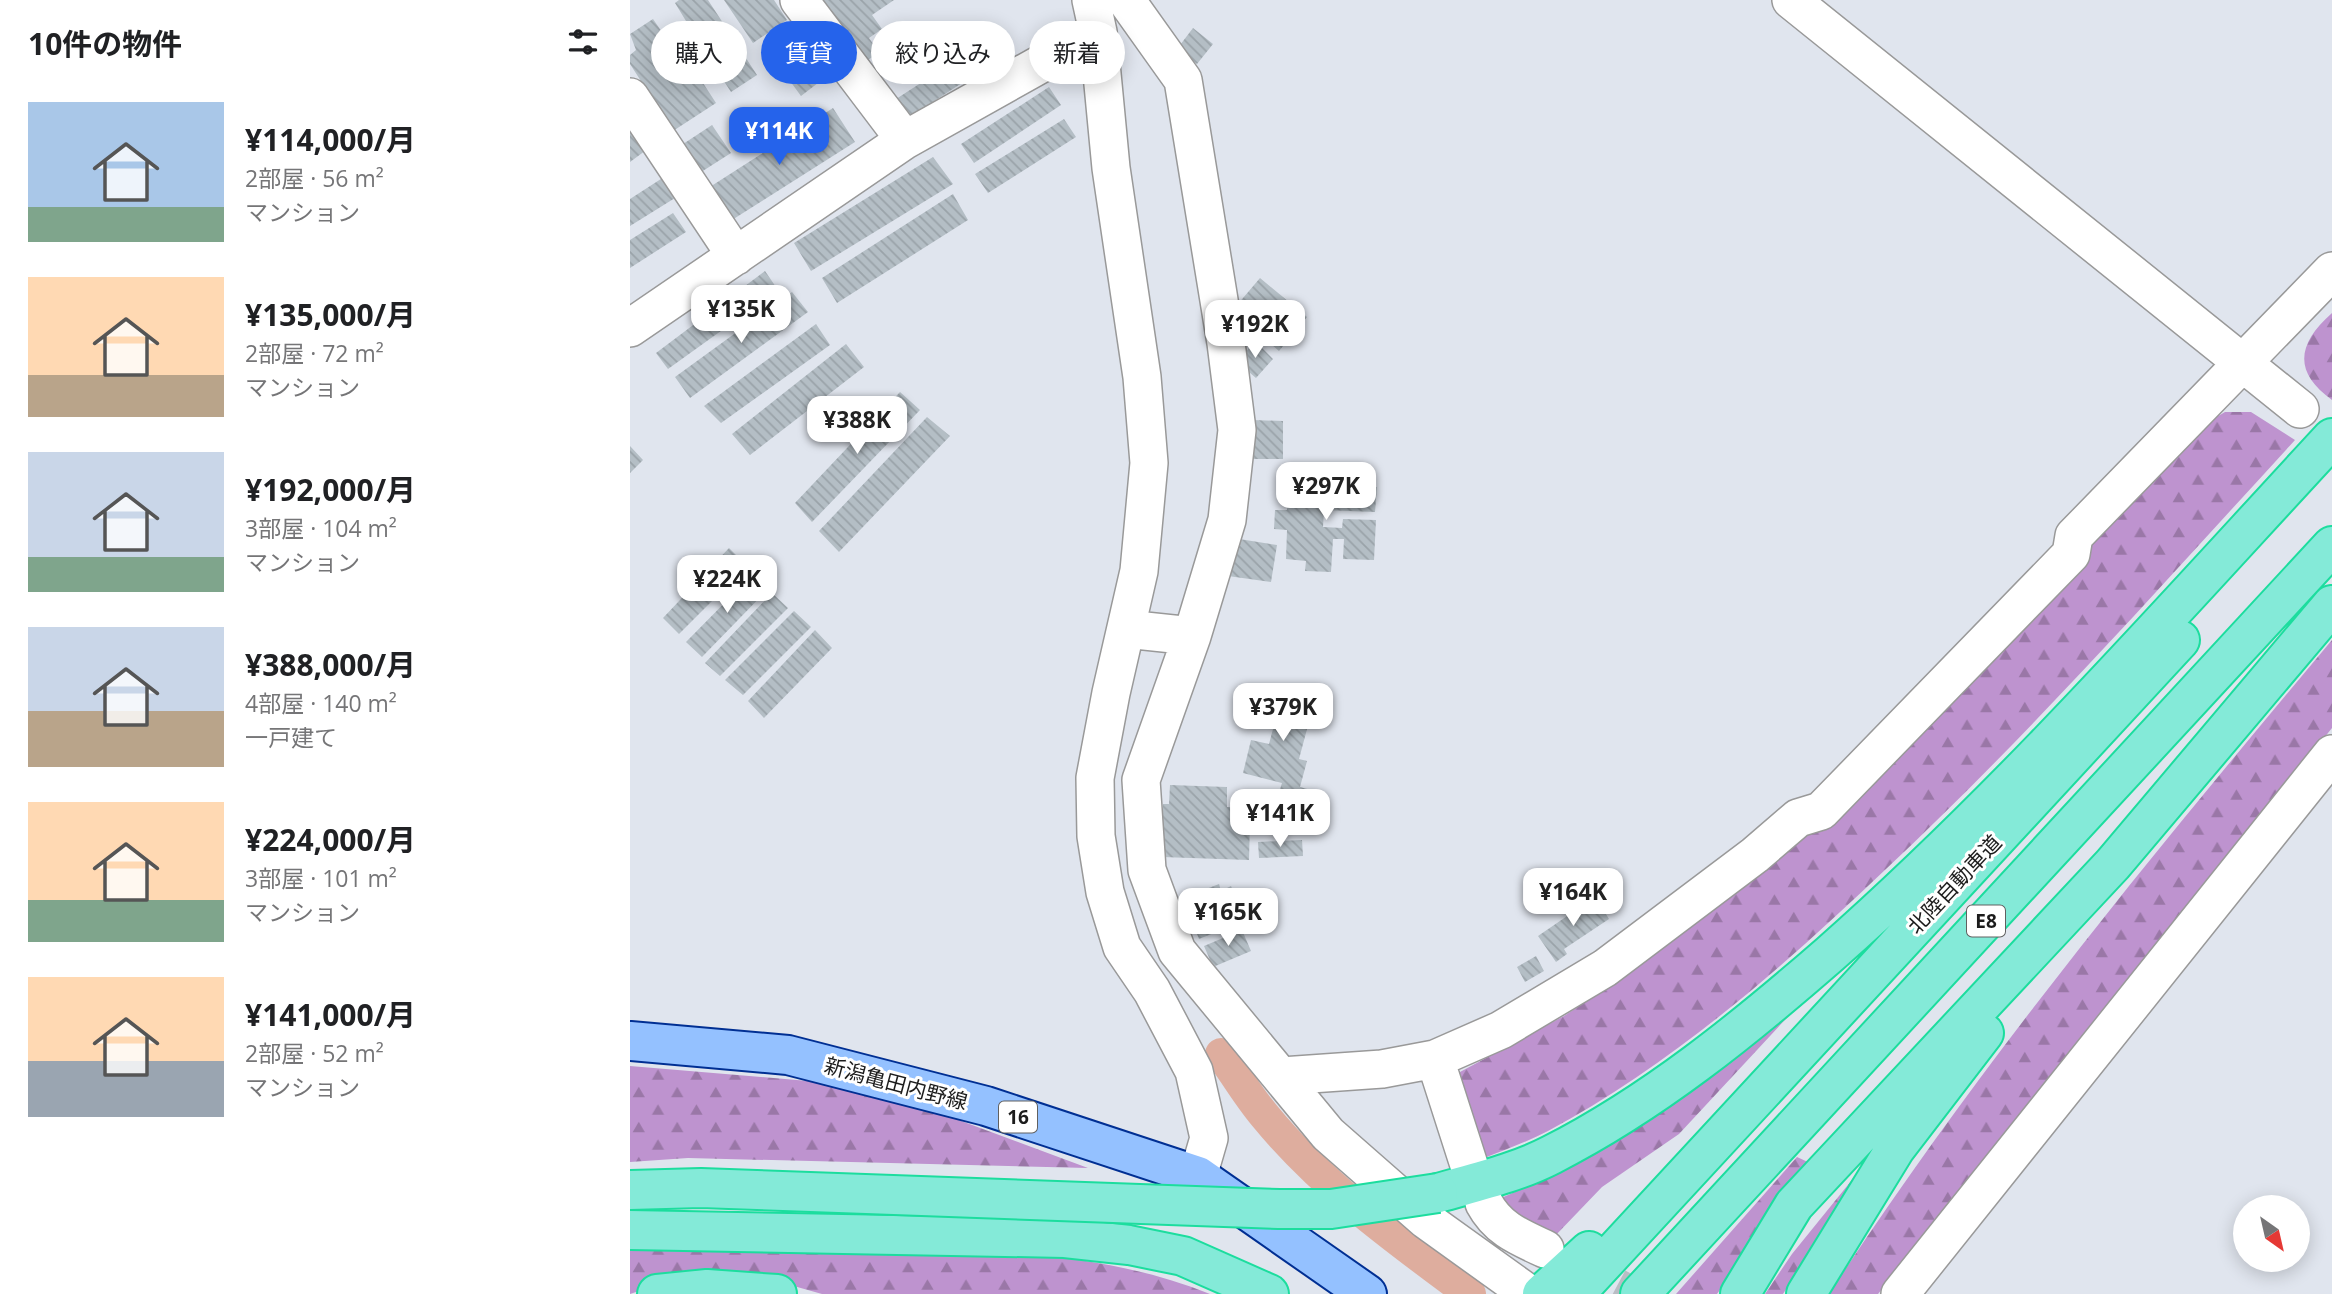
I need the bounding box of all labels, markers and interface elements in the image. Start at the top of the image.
chip: 購入 [651,21,747,84]
chip: 賃貸 [761,21,857,84]
chip: 絞り込み [871,21,1015,84]
chip: 新着 [1029,21,1125,84]
text: 10件の物件 [28,23,182,64]
icon: filters [564,23,602,61]
pin: ¥114K [730,108,828,167]
text: ¥114K [745,114,813,146]
text: ¥114,000/月 [245,119,416,160]
icon: home [84,130,168,214]
text: 2部屋 · 56 m² [245,162,384,194]
text: マンション [245,196,360,228]
pin: ¥135K [692,286,790,345]
text: ¥135K [707,292,775,324]
text: ¥135,000/月 [245,294,416,335]
pin: ¥192K [1206,300,1304,360]
icon: home [84,305,168,389]
text: ¥192K [1221,307,1289,339]
text: 2部屋 · 72 m² [245,337,384,369]
text: マンション [245,371,360,403]
pin: ¥388K [808,396,906,456]
text: ¥388K [823,403,891,435]
pin: ¥297K [1277,462,1375,522]
text: ¥192,000/月 [245,469,416,510]
text: ¥297K [1292,469,1360,501]
icon: home [84,480,168,564]
text: 3部屋 · 104 m² [245,512,397,544]
text: マンション [245,546,360,578]
pin: ¥224K [678,556,776,615]
text: ¥224K [693,562,761,594]
text: ¥388,000/月 [245,644,416,685]
icon: home [84,655,168,739]
pin: ¥379K [1234,684,1332,743]
text: 4部屋 · 140 m² [245,687,397,719]
text: ¥379K [1249,690,1317,722]
text: 一戸建て [245,721,337,753]
pin: ¥141K [1231,790,1329,849]
text: ¥141K [1246,796,1314,828]
text: ¥224,000/月 [245,819,416,860]
street label: 北陸自動車道 [1901,828,2007,940]
icon: home [84,830,168,914]
text: 3部屋 · 101 m² [245,862,397,894]
pin: ¥164K [1524,869,1622,928]
text: ¥164K [1539,875,1607,907]
pin: ¥165K [1179,888,1277,948]
text: ¥165K [1194,895,1262,927]
text: マンション [245,896,360,928]
road number: E8 [1967,906,2005,937]
text: ¥141,000/月 [245,994,416,1035]
icon: home [84,1005,168,1089]
text: 2部屋 · 52 m² [245,1037,384,1069]
street label: 新潟亀田内野線 [821,1050,971,1116]
text: マンション [245,1071,360,1103]
road number: 16 [999,1102,1037,1133]
north arrow [2233,1195,2310,1272]
map controls [2233,1195,2310,1272]

